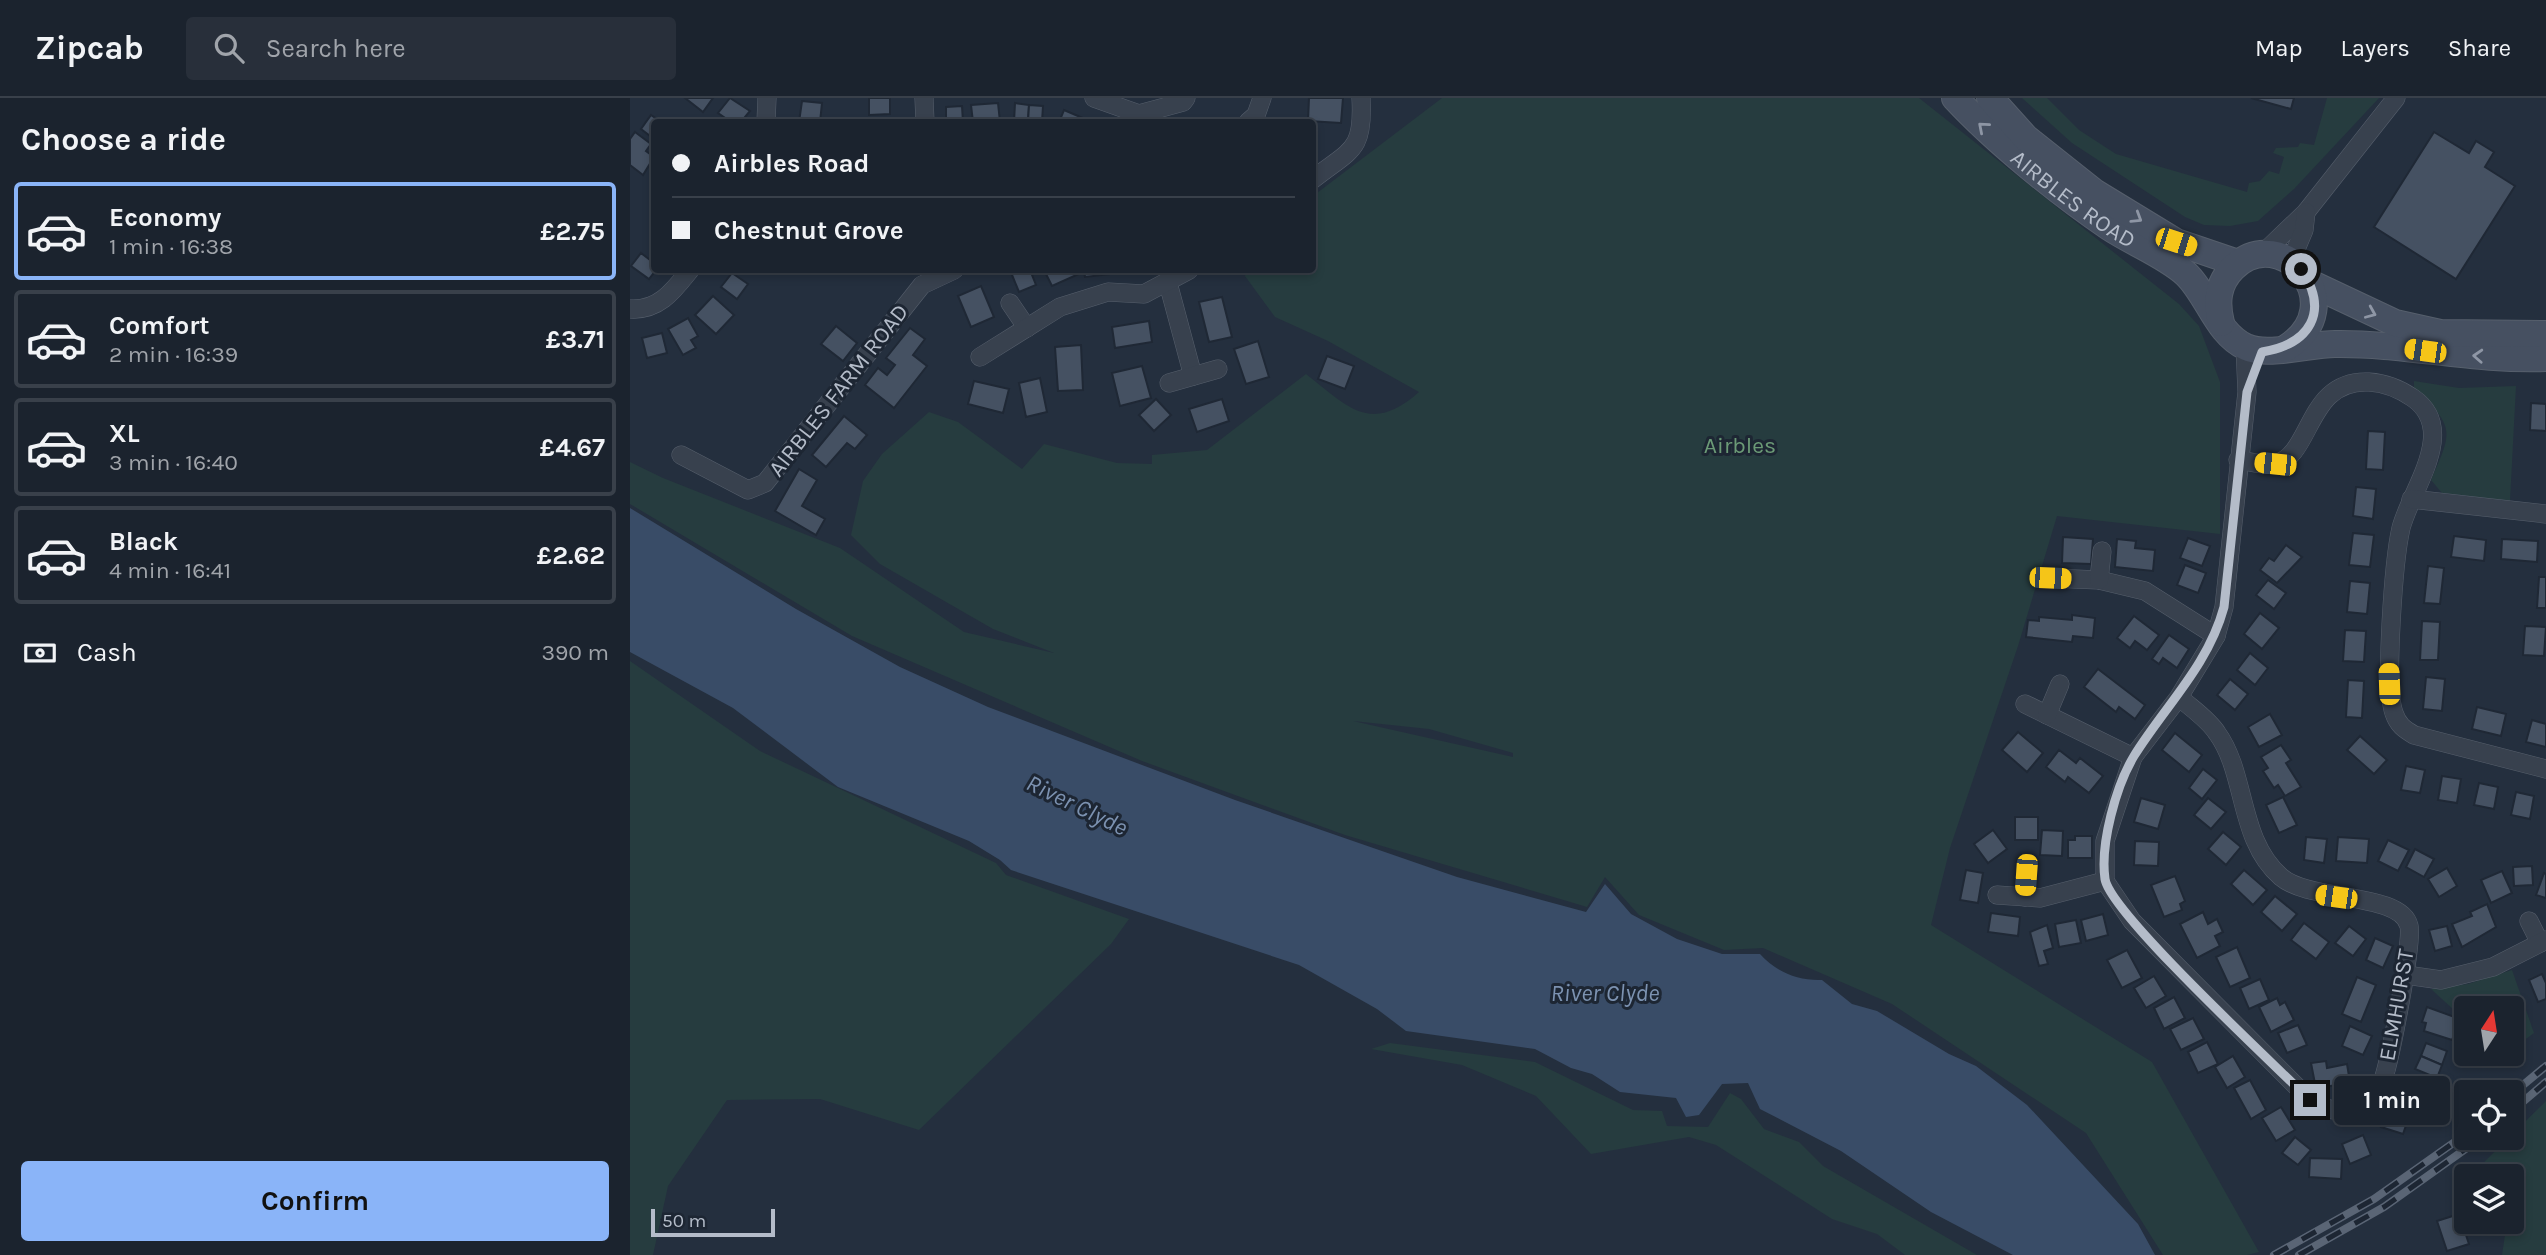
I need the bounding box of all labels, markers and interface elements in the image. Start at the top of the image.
search box [186,17,676,80]
text: Zipcab [35,29,144,67]
icon: search [210,29,248,67]
text: Search here [266,33,406,64]
text: Map [2255,34,2303,62]
text: Layers [2341,34,2410,62]
text: Share [2448,34,2511,62]
text: Choose a ride [21,121,226,158]
one-way arrow [1978,123,1991,135]
street label: AIRBLES ROAD [2005,144,2140,254]
text: Airbles Road [714,148,870,179]
icon: car [25,200,88,263]
text: Economy [109,202,221,233]
one-way arrow [2129,210,2142,223]
text: Chestnut Grove [714,215,904,246]
text: £2.75 [540,216,605,247]
car [2153,226,2200,258]
text: 1 min · 16:38 [109,233,233,260]
route start [2285,253,2317,285]
street label: AIRBLES FARM ROAD [763,299,914,482]
one-way arrow [2364,305,2377,319]
icon: car [25,308,88,371]
text: Comfort [109,310,210,341]
text: £3.71 [545,324,605,355]
car [2403,338,2448,364]
text: 2 min · 16:39 [109,341,238,368]
one-way arrow [2472,348,2483,363]
icon: car [25,416,88,479]
text: XL [109,418,140,449]
text: £4.67 [540,432,605,463]
park label: Airbles [1704,432,1776,459]
text: 3 min · 16:40 [109,449,238,476]
car [2254,451,2297,477]
icon: car [25,524,88,587]
text: Black [109,526,178,557]
text: £2.62 [537,540,605,571]
text: 4 min · 16:41 [109,557,231,584]
car [2029,567,2072,589]
icon: cash [21,634,59,672]
text: Cash [77,637,137,668]
text: 390 m [541,639,609,666]
car [2378,663,2401,705]
water label: River Clyde [1022,769,1132,841]
car [2015,853,2038,897]
car [2314,884,2359,910]
street label: ELMHURST [2373,947,2420,1063]
water label: River Clyde [1551,979,1659,1007]
north arrow [2454,996,2524,1066]
map controls [2454,996,2524,1234]
callout: 1 min [2334,1076,2450,1124]
button: locate [2454,1080,2524,1150]
route end [2294,1084,2326,1116]
text: 1 min [2363,1087,2421,1114]
button: Confirm [21,1161,609,1241]
button: layers [2454,1164,2524,1234]
scale bar [651,1206,775,1238]
text: 50 m [662,1210,706,1232]

